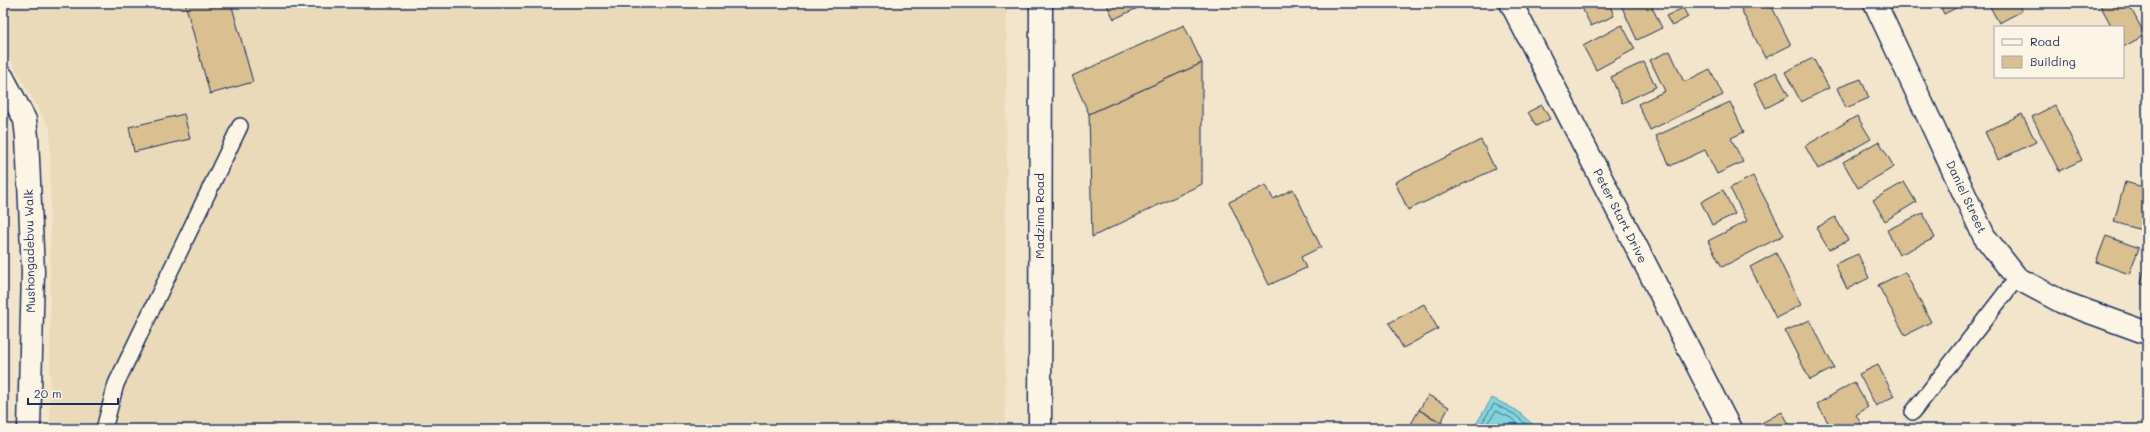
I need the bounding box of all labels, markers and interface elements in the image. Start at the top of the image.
legend [1994,26,2124,78]
text: Road [2030,33,2060,49]
text: Building [2030,53,2076,69]
street label: Daniel Street [1943,158,1991,236]
street label: Peter Start Drive [1590,166,1652,265]
street label: Madzima Road [1031,173,1047,259]
street label: Mushongadebvu Walk [20,189,38,313]
scale bar [28,380,118,406]
text: 20 m [34,385,62,401]

